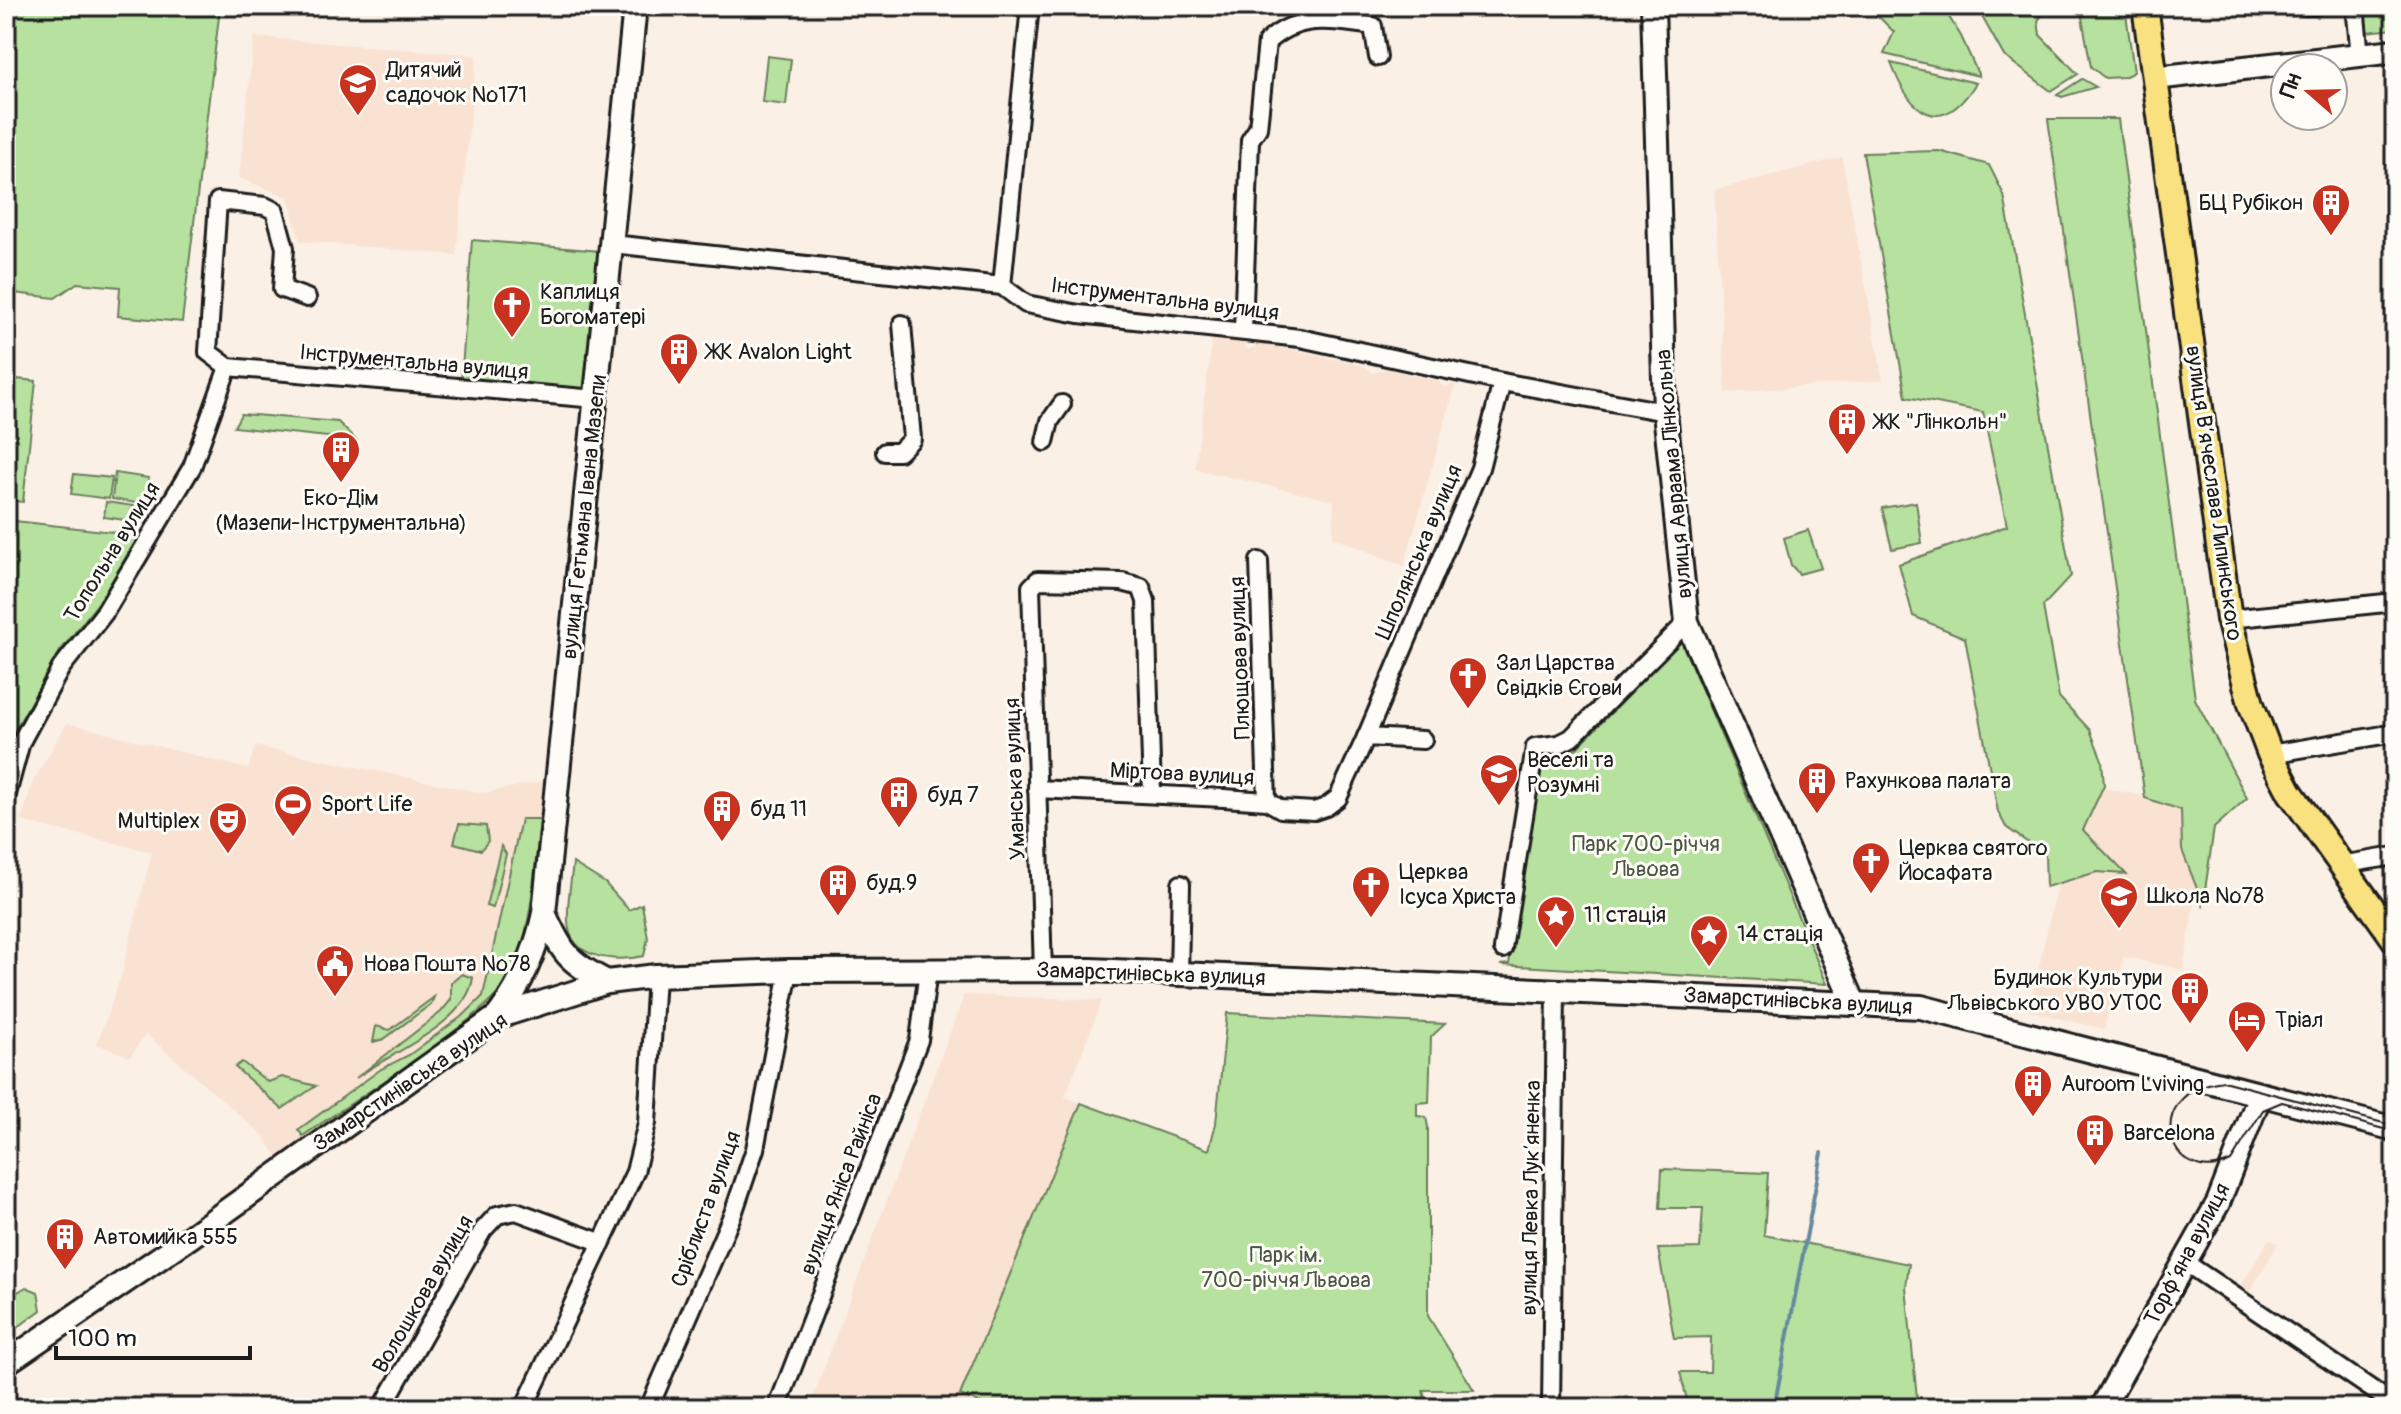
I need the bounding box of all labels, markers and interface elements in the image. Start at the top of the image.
north arrow [2269,52,2349,132]
place label: Дитячий садочок №171 [385,56,527,109]
school or university icon: Дитячий садочок №171 [337,62,379,117]
text: Пн [2274,69,2308,102]
building icon: БЦ Рубікон [2310,182,2352,237]
place label: БЦ Рубікон [2198,189,2303,217]
street label: Інструментальна вулиця [1049,271,1281,327]
place label: Каплиця Богоматері [540,278,645,331]
church icon: Каплиця Богоматері [491,284,533,339]
building icon: ЖК Avalon Light [658,331,700,386]
street label: Інструментальна вулиця [298,338,530,386]
place label: ЖК Avalon Light [704,338,852,366]
street label: вулиця Вʼячеслава Липинського [2179,344,2249,643]
street label: вулиця Авраама Лінкольна [1649,348,1699,600]
street label: вулиця Гетьмана Івана Мазепи [555,373,613,660]
building icon: ЖК "Лінкольн" [1826,401,1868,456]
place label: ЖК "Лінкольн" [1872,408,2007,436]
building icon: Еко-Дім (Мазепи-Інструментальна) [320,429,362,484]
street label: Шполянська вулиця [1370,460,1468,644]
street label: Топольна вулиця [58,477,166,627]
place label: Еко-Дім (Мазепи-Інструментальна) [215,484,467,537]
street label: Плющова вулиця [1223,576,1257,740]
place label: Зал Царства Свідків Єгови [1496,649,1622,702]
church icon: Зал Царства Свідків Єгови [1447,655,1489,710]
street label: Уманська вулиця [998,697,1032,861]
place label: Веселі та Розумні [1527,746,1614,799]
school or university icon: Веселі та Розумні [1478,752,1520,807]
street label: Міртова вулиця [1109,756,1255,792]
building icon: Рахункова палата [1796,760,1838,815]
place label: Рахункова палата [1845,767,2011,795]
building icon: буд 7 [878,774,920,829]
place label: буд 7 [927,781,979,809]
sports icon: Sport Life [272,783,314,838]
building icon: буд 11 [701,788,743,843]
place label: Sport Life [321,790,412,818]
place label: буд 11 [750,795,807,823]
theatre icon: Multiplex [207,800,249,855]
place label: Multiplex [118,807,200,835]
park label: Парк 700-річчя Львова [1572,830,1720,883]
place label: Церква святого Йосафата [1899,834,2048,887]
church icon: Церква святого Йосафата [1850,840,1892,895]
place label: Церква Ісуса Христа [1399,858,1516,911]
building icon: буд.9 [817,862,859,917]
church icon: Церква Ісуса Христа [1350,864,1392,919]
place label: буд.9 [866,869,917,897]
school or university icon: Школа №78 [2098,875,2140,930]
place label: Школа №78 [2147,882,2264,910]
place icon: 11 стація [1535,894,1577,949]
place label: 11 стація [1584,901,1666,929]
place icon: 14 стація [1688,913,1730,968]
place label: 14 стація [1737,920,1823,948]
public building icon: Нова Пошта №78 [314,943,356,998]
place label: Нова Пошта №78 [363,950,531,978]
street label: Замарстинівська вулиця [1036,956,1266,992]
place label: Будинок Культури Львівського УВО УТОС [1946,964,2162,1017]
building icon: Будинок Культури Львівського УВО УТОС [2169,970,2211,1025]
street label: Замарстинівська вулиця [1683,981,1913,1021]
hotel icon: Тріал [2226,999,2268,1054]
street label: Замарстинівська вулиця [307,1006,513,1158]
place label: Тріал [2275,1006,2323,1034]
building icon: Auroom Lviving [2012,1063,2054,1118]
place label: Auroom Lviving [2061,1070,2204,1098]
street label: вулиця Левка Лукʼяненка [1515,1080,1547,1316]
street label: вулиця Яніса Райніса [793,1089,889,1279]
building icon: Barcelona [2074,1112,2116,1167]
place label: Barcelona [2123,1119,2215,1147]
street label: Сріблиста вулиця [665,1127,747,1291]
street label: Торфʼяна вулиця [2138,1178,2236,1330]
street label: Волошкова вулиця [366,1210,480,1378]
building icon: Автомийка 555 [44,1216,86,1271]
place label: Автомийка 555 [93,1223,238,1251]
park label: Парк ім. 700-річчя Львова [1201,1241,1371,1294]
scale bar [56,1310,250,1360]
text: 100 m [68,1324,137,1353]

